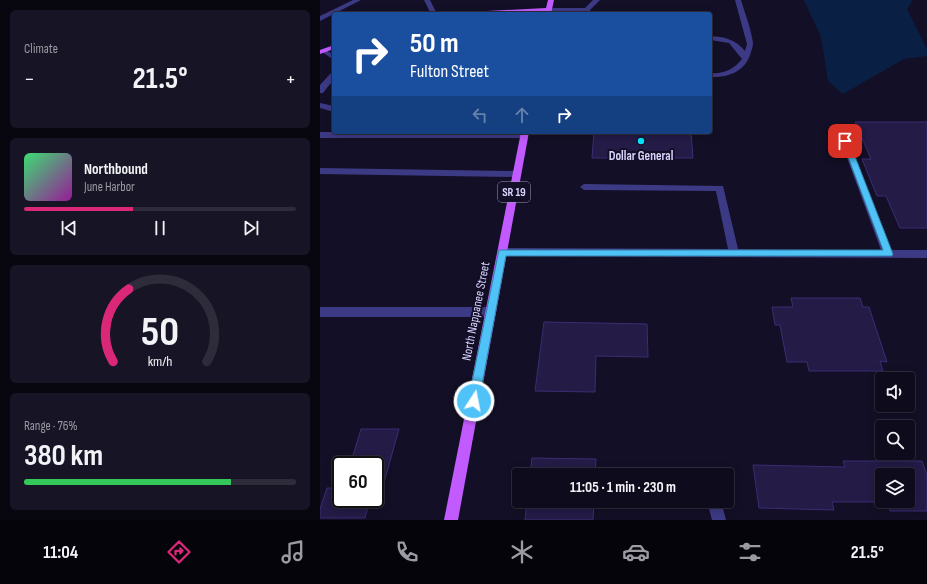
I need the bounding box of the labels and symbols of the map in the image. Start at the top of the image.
pin [828,124,862,158]
marker: Dollar General [636,136,646,146]
place label: Dollar General [609,148,674,164]
road number: SR 19 [498,182,530,202]
street label: North Nappanee Street [459,260,493,362]
position arrow [453,380,495,422]
speed limit sign: 60 [332,456,384,508]

